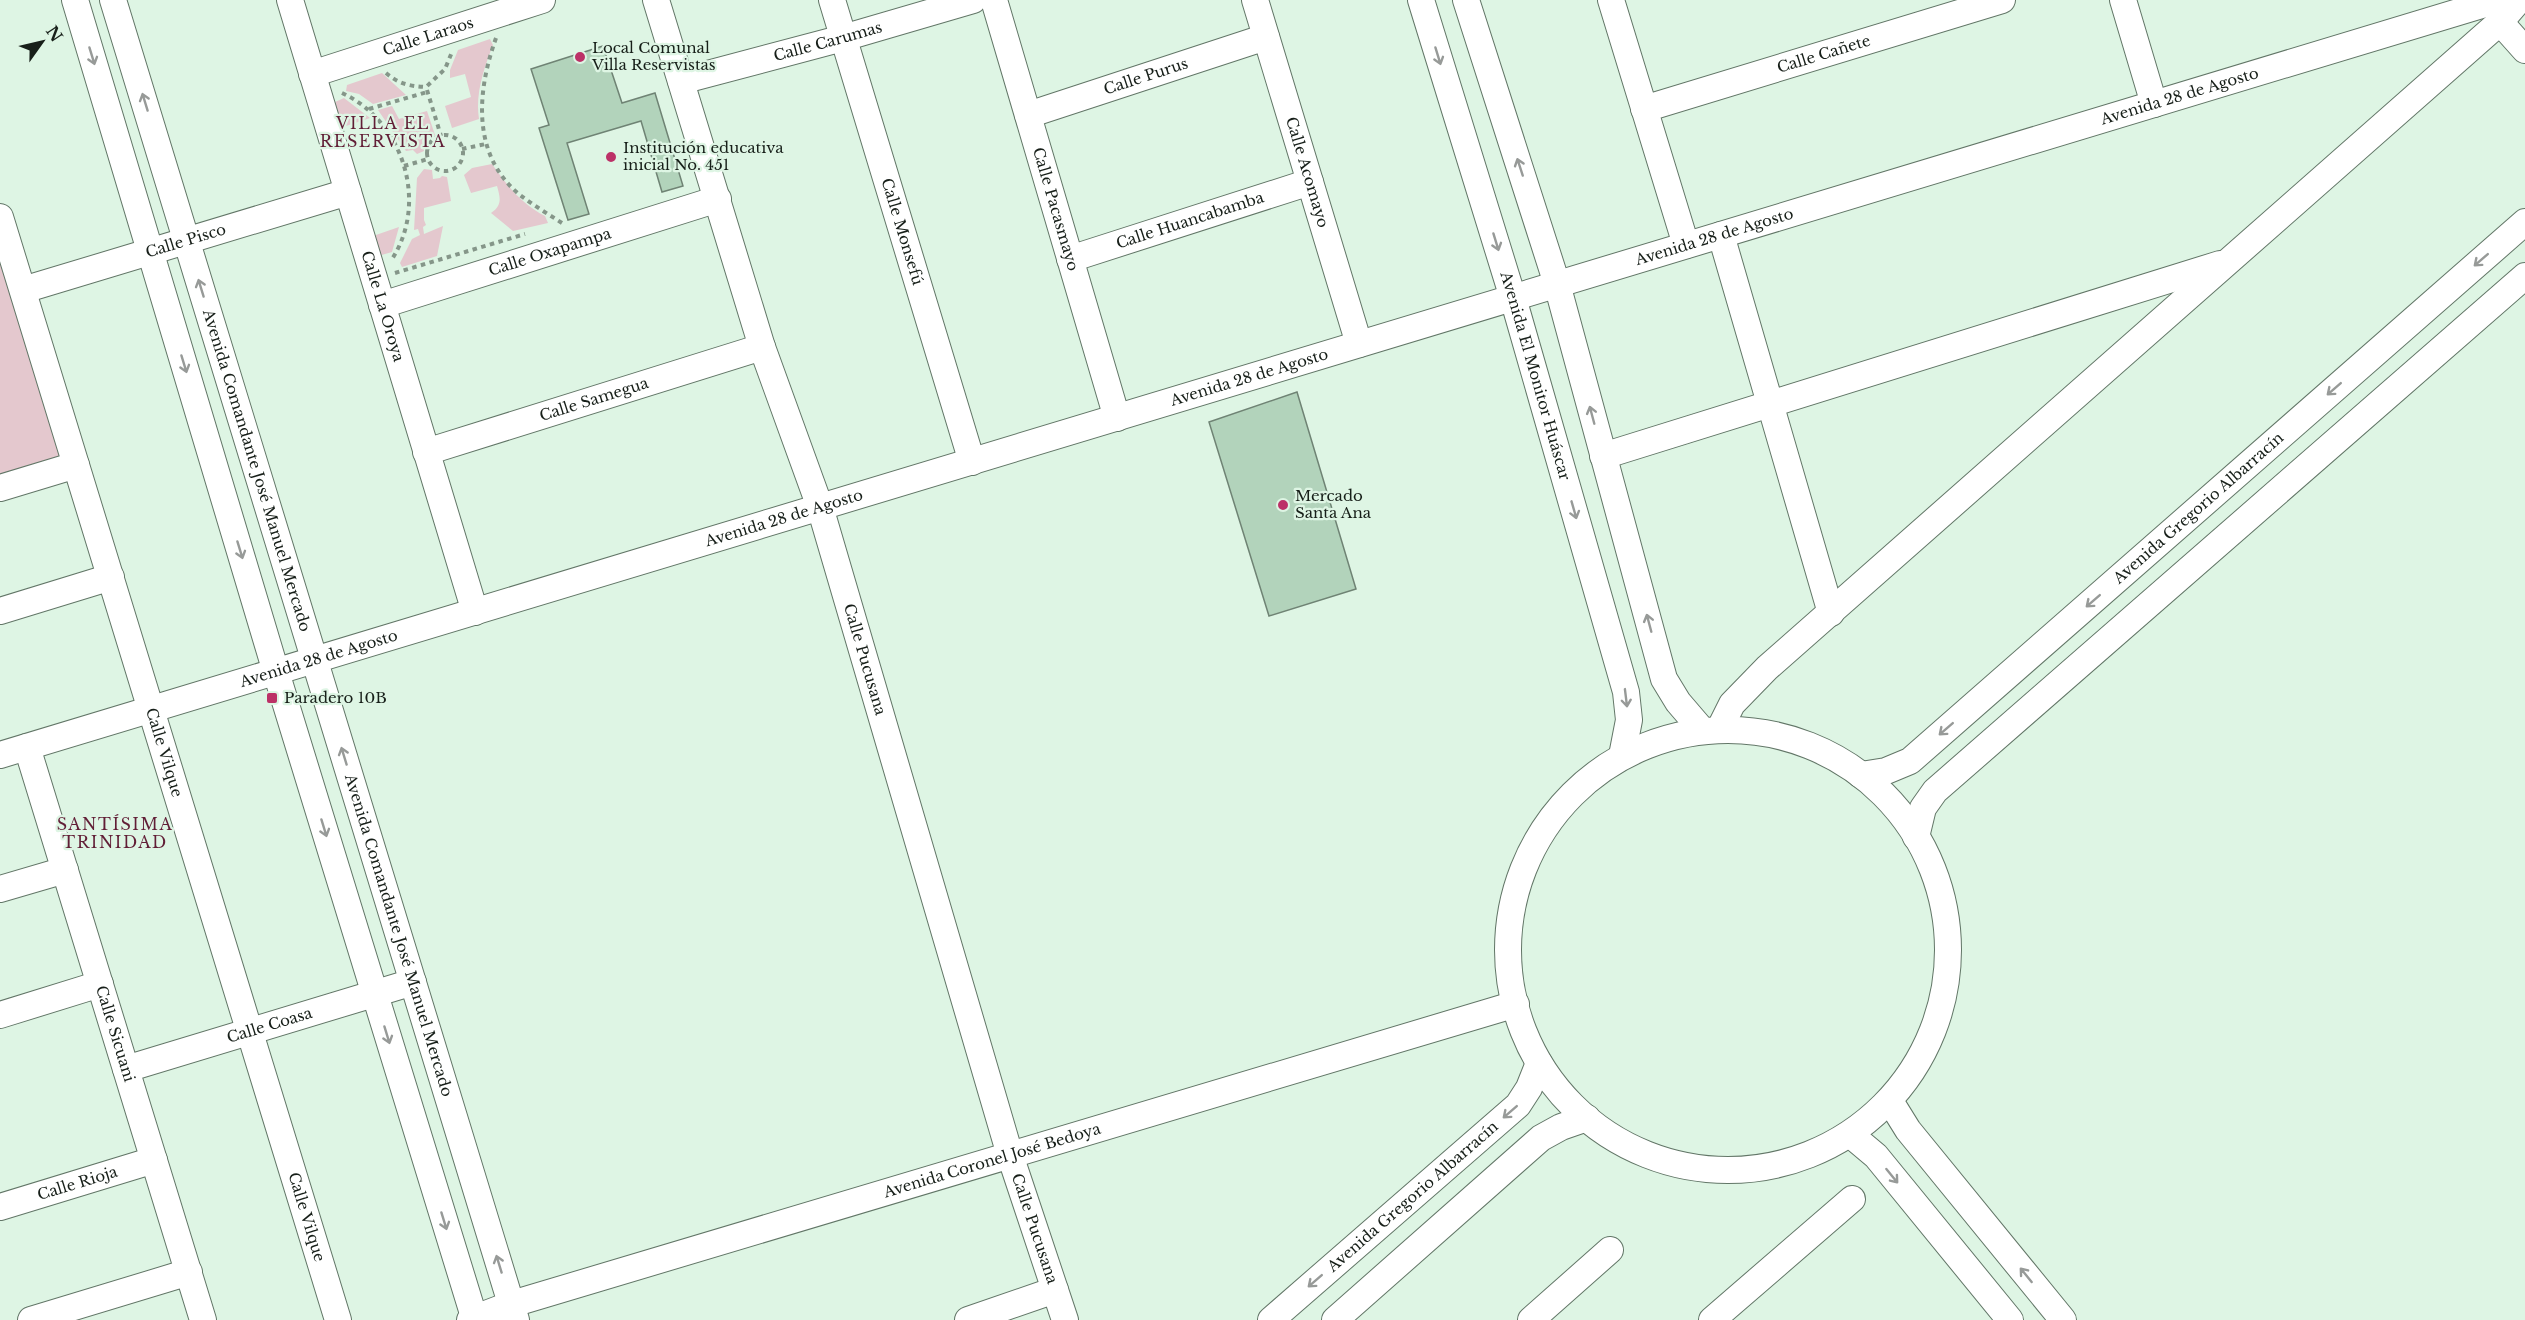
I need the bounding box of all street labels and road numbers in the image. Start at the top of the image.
street label: Calle Laraos [380,13,476,60]
street label: Calle Carumas [771,17,884,65]
street label: Calle Cañete [1775,31,1873,77]
street label: Calle Purus [1101,53,1190,99]
street label: Avenida 28 de Agosto [2097,63,2261,129]
street label: Calle Acomayo [1282,114,1333,230]
street label: Calle Pacasmayo [1029,145,1083,273]
street label: Calle Monsefú [877,176,928,287]
street label: Calle Huancabamba [1114,187,1267,253]
street label: Avenida 28 de Agosto [1632,203,1796,269]
street label: Calle Pisco [143,219,228,262]
street label: Calle Oxapampa [486,223,614,280]
street label: Calle La Oroya [357,248,409,365]
street label: Avenida El Monitor Huáscar [1496,268,1575,483]
street label: Avenida Comandante José Manuel Mercado [199,306,315,634]
street label: Avenida 28 de Agosto [1167,344,1330,410]
street label: Calle Samegua [537,373,651,425]
street label: Avenida Gregorio Albarracín [2108,428,2287,588]
street label: Avenida 28 de Agosto [702,485,865,551]
street label: Calle Pucusana [840,601,891,718]
street label: Avenida 28 de Agosto [236,625,400,691]
street label: Calle Vilque [142,705,187,799]
street label: Avenida Comandante José Manuel Mercado [341,771,457,1099]
street label: Calle Sicuani [92,983,139,1084]
street label: Calle Coasa [224,1003,315,1047]
street label: Avenida Gregorio Albarracín [1322,1117,1502,1276]
street label: Avenida Coronel José Bedoya [880,1118,1103,1202]
street label: Calle Rioja [35,1162,120,1204]
street label: Calle Vilque [284,1170,330,1264]
street label: Calle Pucusana [1008,1171,1063,1287]

